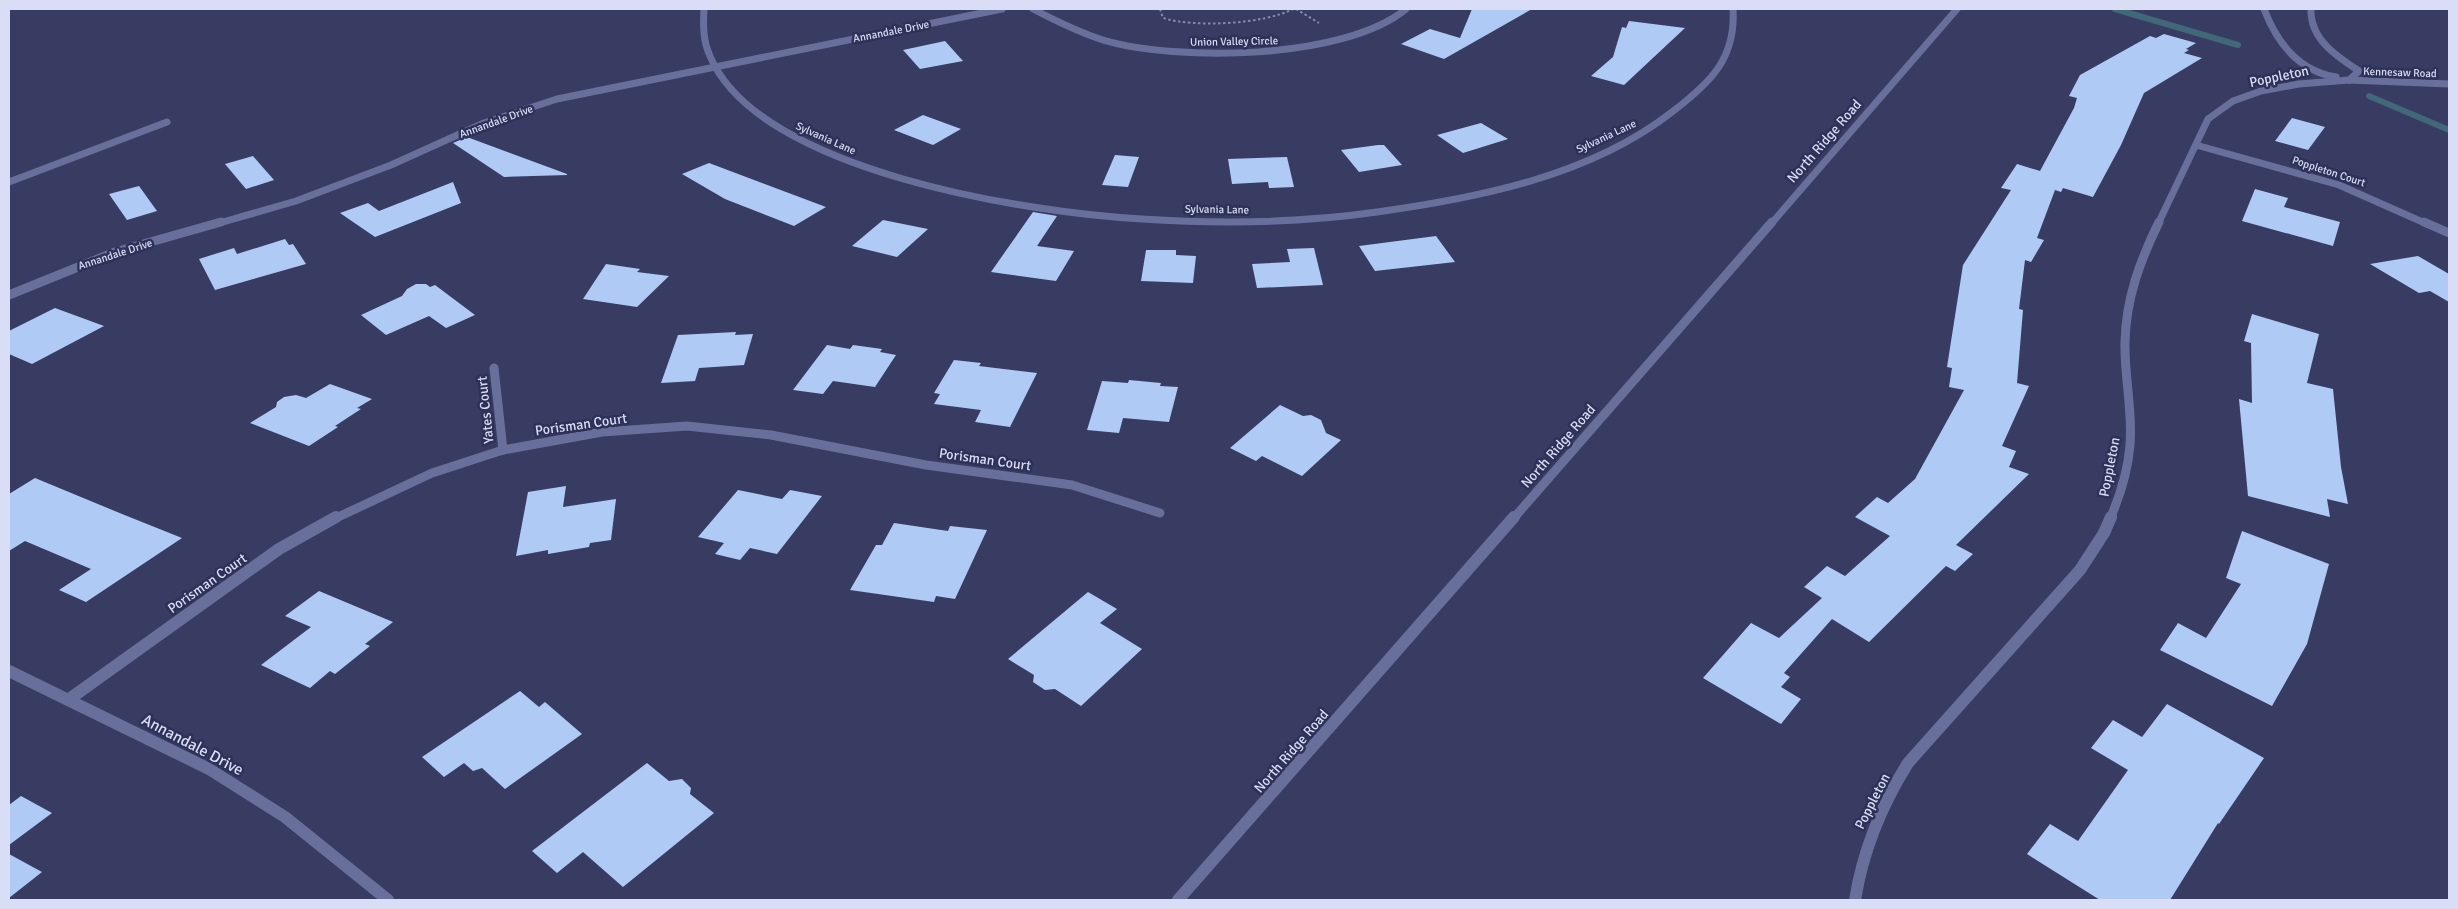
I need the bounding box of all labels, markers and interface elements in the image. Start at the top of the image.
street label: Annandale Drive [852,18,930,45]
street label: Union Valley Circle [1190,34,1278,49]
street label: Poppleton [2248,62,2310,91]
street label: Kennesaw Road [2363,65,2437,80]
street label: North Ridge Road [1784,96,1865,186]
street label: Annandale Drive [458,102,535,141]
street label: Sylvania Lane [1574,117,1638,156]
street label: Sylvania Lane [794,119,858,157]
street label: Poppleton Court [2291,154,2367,189]
street label: Sylvania Lane [1185,202,1249,217]
street label: Annandale Drive [76,236,154,273]
street label: Yates Court [473,375,498,445]
street label: North Ridge Road [1518,401,1599,491]
street label: Porisman Court [534,410,628,439]
street label: Poppleton [2095,436,2124,498]
street label: Porisman Court [938,445,1032,474]
street label: Porisman Court [164,550,250,617]
street label: North Ridge Road [1251,706,1332,796]
street label: Annandale Drive [138,710,247,780]
street label: Poppleton [1851,770,1894,832]

